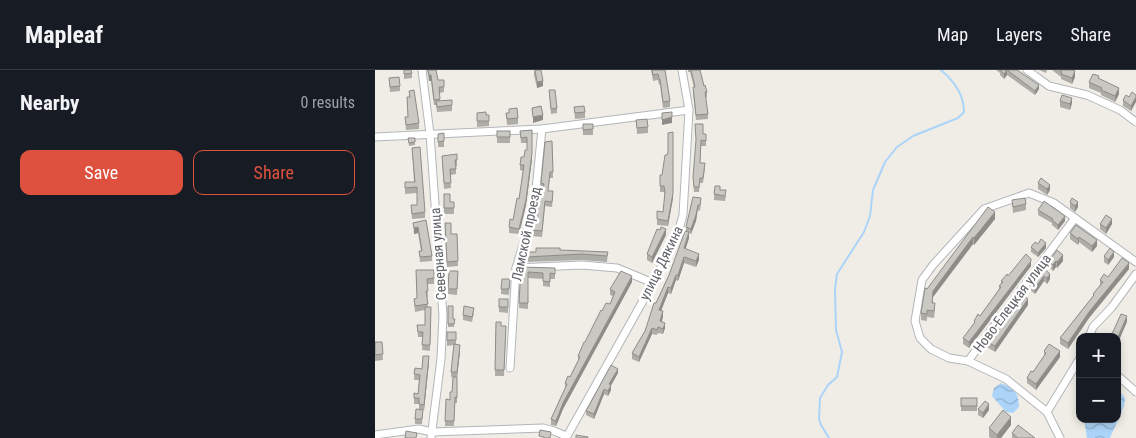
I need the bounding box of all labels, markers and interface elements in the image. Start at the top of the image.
text: Mapleaf [25,21,103,49]
text: Map [937,24,968,45]
text: Layers [996,24,1043,45]
text: Share [1071,24,1111,45]
text: Nearby [20,91,79,115]
text: 0 results [300,93,355,112]
button: Save [20,150,183,195]
button: Share [193,150,355,195]
street label: Ламской проезд [508,185,544,283]
street label: Северная улица [427,207,449,301]
street label: улица Дякина [636,223,686,303]
street label: Ново-Елецкая улица [970,251,1054,355]
map controls [1076,333,1121,423]
button: + [1076,333,1121,378]
button: − [1076,378,1121,423]

